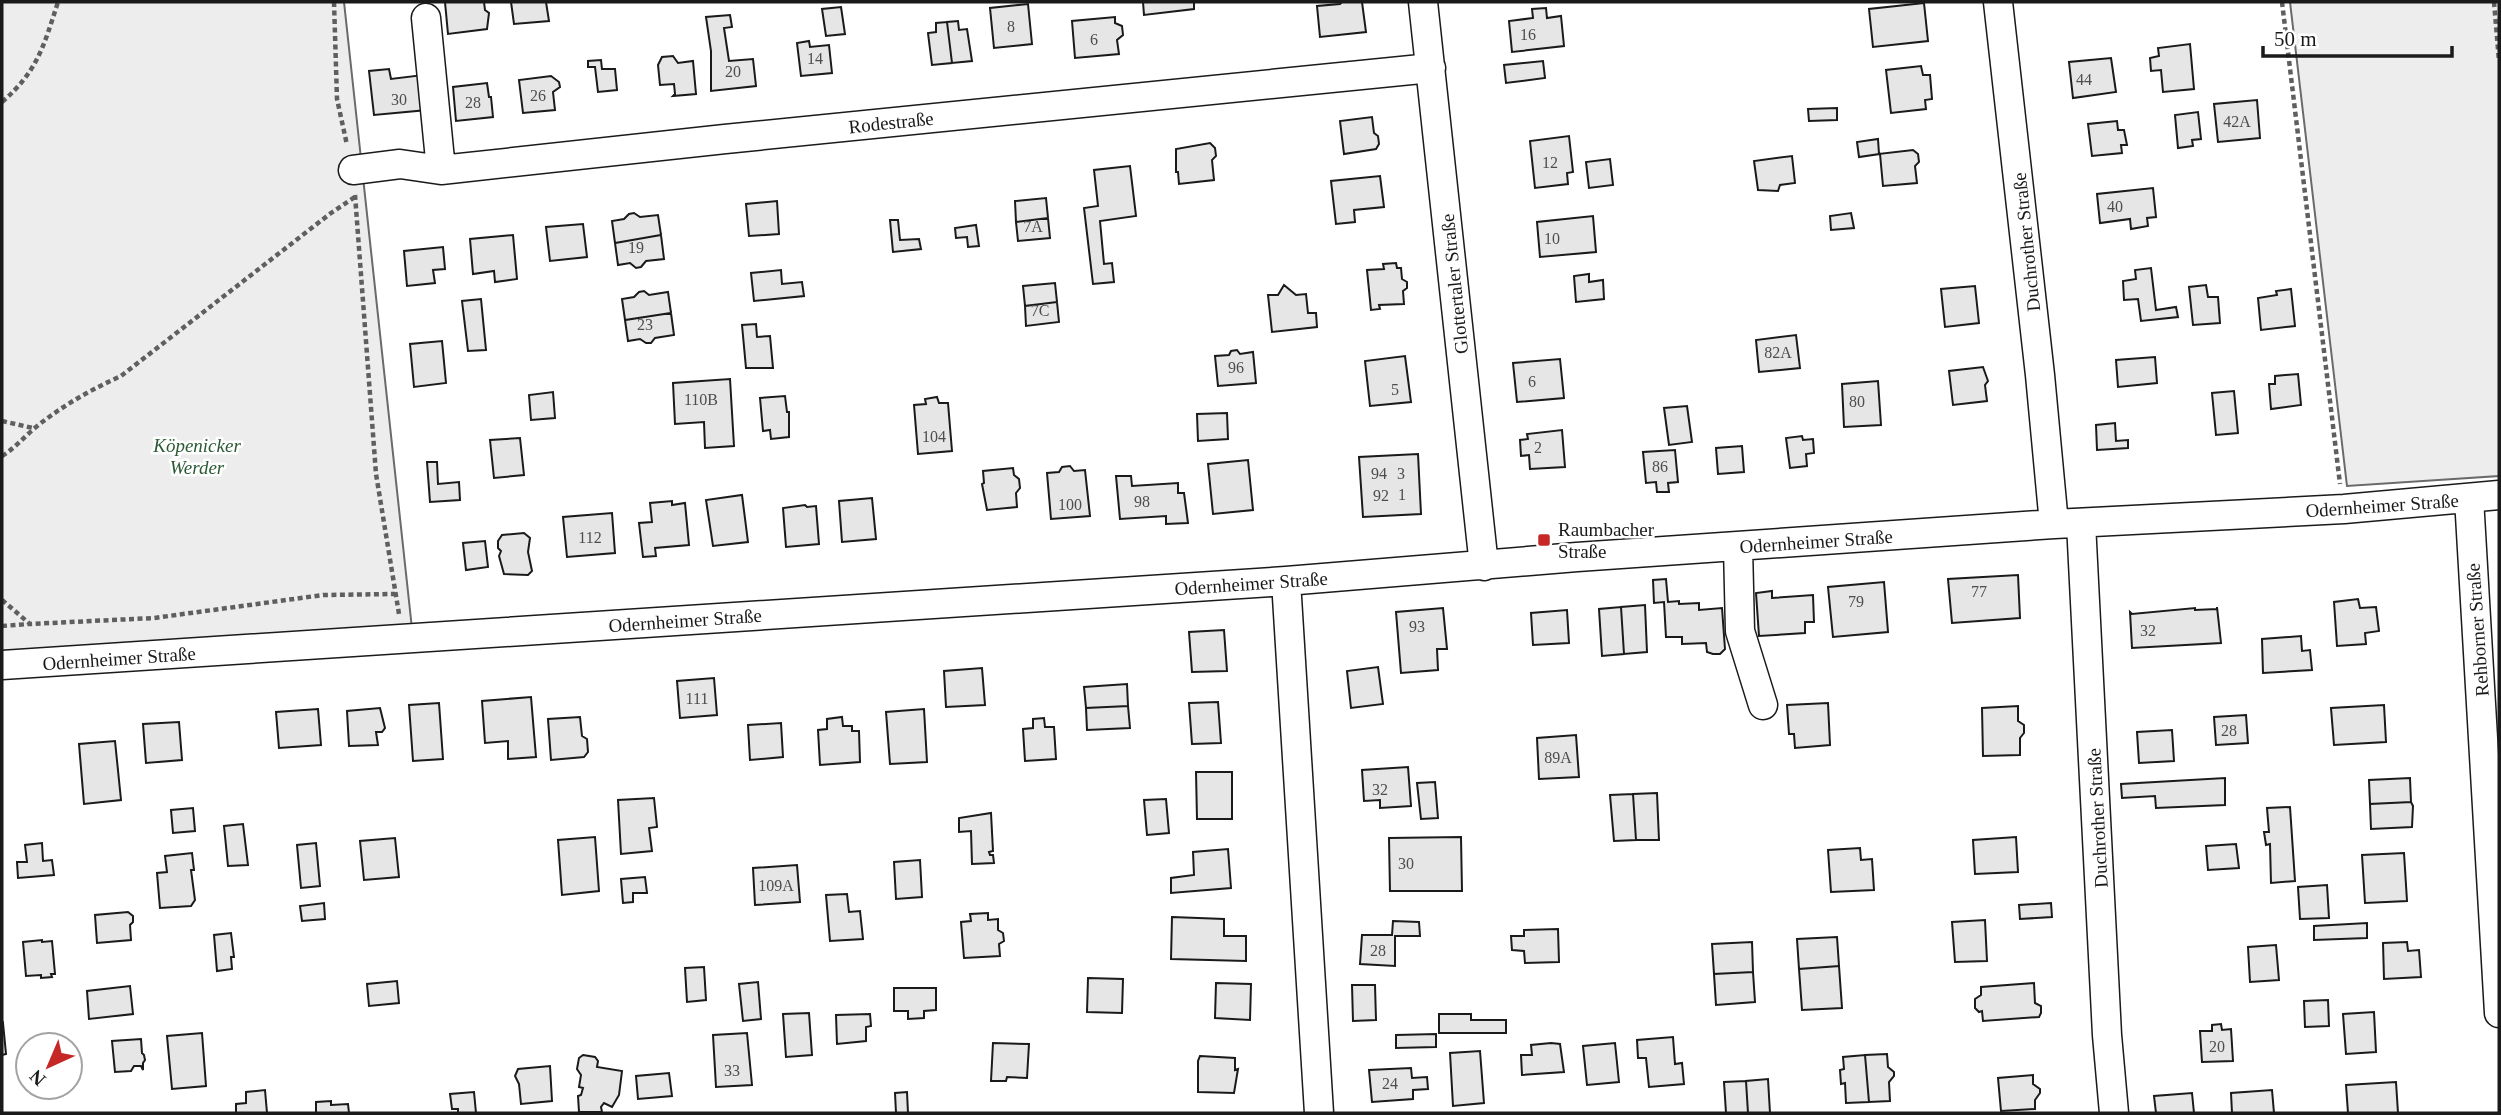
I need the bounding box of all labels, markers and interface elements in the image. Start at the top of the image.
scale bar [2263,14,2452,58]
house number: 8 [1007,18,1015,35]
house number: 16 [1520,26,1536,43]
text: 50 m [2274,27,2317,51]
house number: 6 [1090,31,1098,48]
house number: 14 [807,50,823,67]
house number: 20 [725,63,741,80]
house number: 44 [2076,71,2092,88]
house number: 26 [530,87,546,104]
house number: 30 [391,91,407,108]
house number: 28 [465,94,481,111]
street label: Rodestraße [847,108,935,137]
house number: 42A [2223,113,2251,130]
house number: 12 [1542,154,1558,171]
street label: Duchrother Straße [2009,171,2044,313]
house number: 40 [2107,198,2123,215]
street label: Glottertaler Straße [1437,213,1472,355]
house number: 7A [1023,218,1043,235]
house number: 10 [1544,230,1560,247]
house number: 19 [628,239,644,256]
house number: 7C [1031,302,1049,319]
house number: 23 [637,316,653,333]
house number: 82A [1764,344,1792,361]
house number: 96 [1228,359,1244,376]
house number: 6 [1528,373,1536,390]
house number: 5 [1391,381,1399,398]
house number: 110B [684,391,718,408]
house number: 80 [1849,393,1865,410]
house number: 104 [922,428,946,445]
park label: Köpenicker Werder [152,435,241,478]
house number: 2 [1534,439,1542,456]
house number: 86 [1652,458,1668,475]
house number: 94 [1371,465,1387,482]
house number: 3 [1397,465,1405,482]
house number: 1 [1398,486,1406,503]
house number: 92 [1373,487,1389,504]
street label: Odernheimer Straße [2305,490,2459,521]
house number: 98 [1134,493,1150,510]
house number: 100 [1058,496,1082,513]
place label: Raumbacher Straße [1558,519,1655,562]
street label: Odernheimer Straße [1739,526,1893,557]
house number: 112 [578,529,602,546]
marker: Raumbacher Straße [1536,532,1552,548]
street label: Rehborner Straße [2462,563,2493,697]
street label: Odernheimer Straße [1174,568,1328,599]
house number: 77 [1971,583,1987,600]
house number: 79 [1848,593,1864,610]
street label: Odernheimer Straße [608,605,762,636]
house number: 93 [1409,618,1425,635]
house number: 32 [2140,622,2156,639]
street label: Odernheimer Straße [42,643,196,674]
house number: 111 [686,690,708,707]
house number: 28 [2221,722,2237,739]
street label: Duchrother Straße [2083,748,2112,888]
house number: 89A [1544,749,1572,766]
house number: 32 [1372,781,1388,798]
house number: 30 [1398,855,1414,872]
house number: 109A [758,877,794,894]
house number: 28 [1370,942,1386,959]
north arrow [14,1031,84,1101]
house number: 20 [2209,1038,2225,1055]
house number: 33 [724,1062,740,1079]
text: N [25,1065,50,1090]
house number: 24 [1382,1075,1398,1092]

